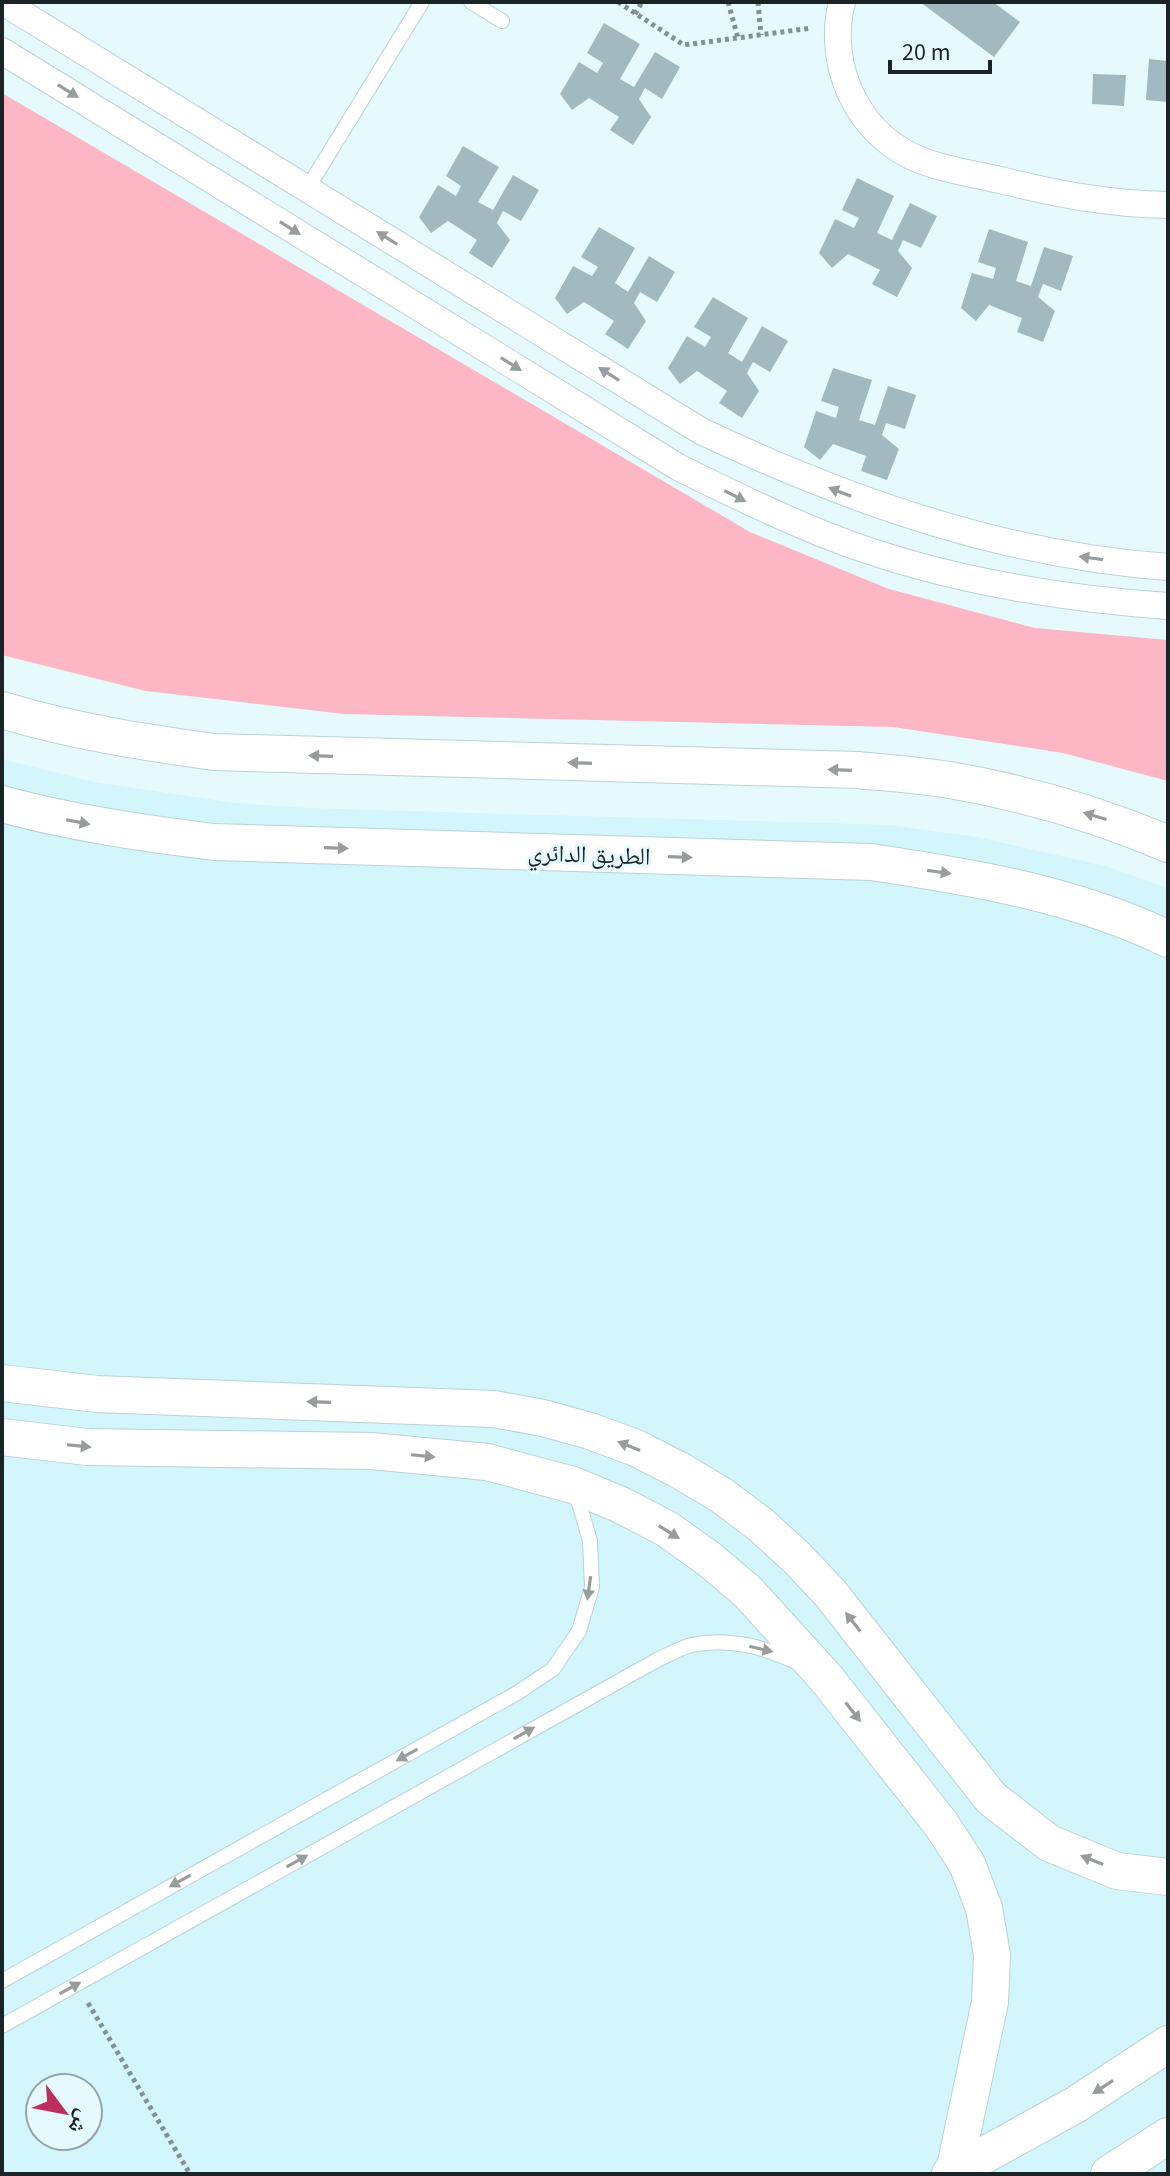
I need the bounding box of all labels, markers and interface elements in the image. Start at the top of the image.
scale bar [890,24,990,74]
text: 20 m [902,35,951,70]
one-way arrow [58,84,79,99]
one-way arrow [279,220,301,234]
one-way arrow [376,231,398,245]
one-way arrow [500,357,522,371]
one-way arrow [598,368,620,382]
one-way arrow [828,485,852,498]
one-way arrow [724,489,747,502]
one-way arrow [1078,551,1103,564]
one-way arrow [308,750,333,762]
one-way arrow [567,757,592,769]
one-way arrow [827,763,852,776]
one-way arrow [1083,809,1107,822]
one-way arrow [66,816,91,828]
street label: الطريق الدائري [527,835,651,876]
one-way arrow [324,841,349,854]
one-way arrow [668,851,693,863]
one-way arrow [927,866,952,879]
one-way arrow [306,1396,331,1409]
one-way arrow [617,1439,641,1452]
one-way arrow [67,1440,92,1453]
one-way arrow [411,1449,436,1462]
one-way arrow [658,1524,679,1539]
one-way arrow [583,1576,596,1601]
one-way arrow [845,1612,862,1632]
one-way arrow [749,1643,774,1656]
one-way arrow [845,1702,861,1722]
one-way arrow [512,1727,535,1740]
one-way arrow [396,1748,418,1762]
one-way arrow [286,1854,308,1868]
one-way arrow [1080,1854,1104,1867]
one-way arrow [169,1874,191,1888]
one-way arrow [59,1981,81,1995]
north arrow [24,2072,104,2152]
one-way arrow [1092,2079,1114,2094]
text: ش [60,2104,100,2140]

